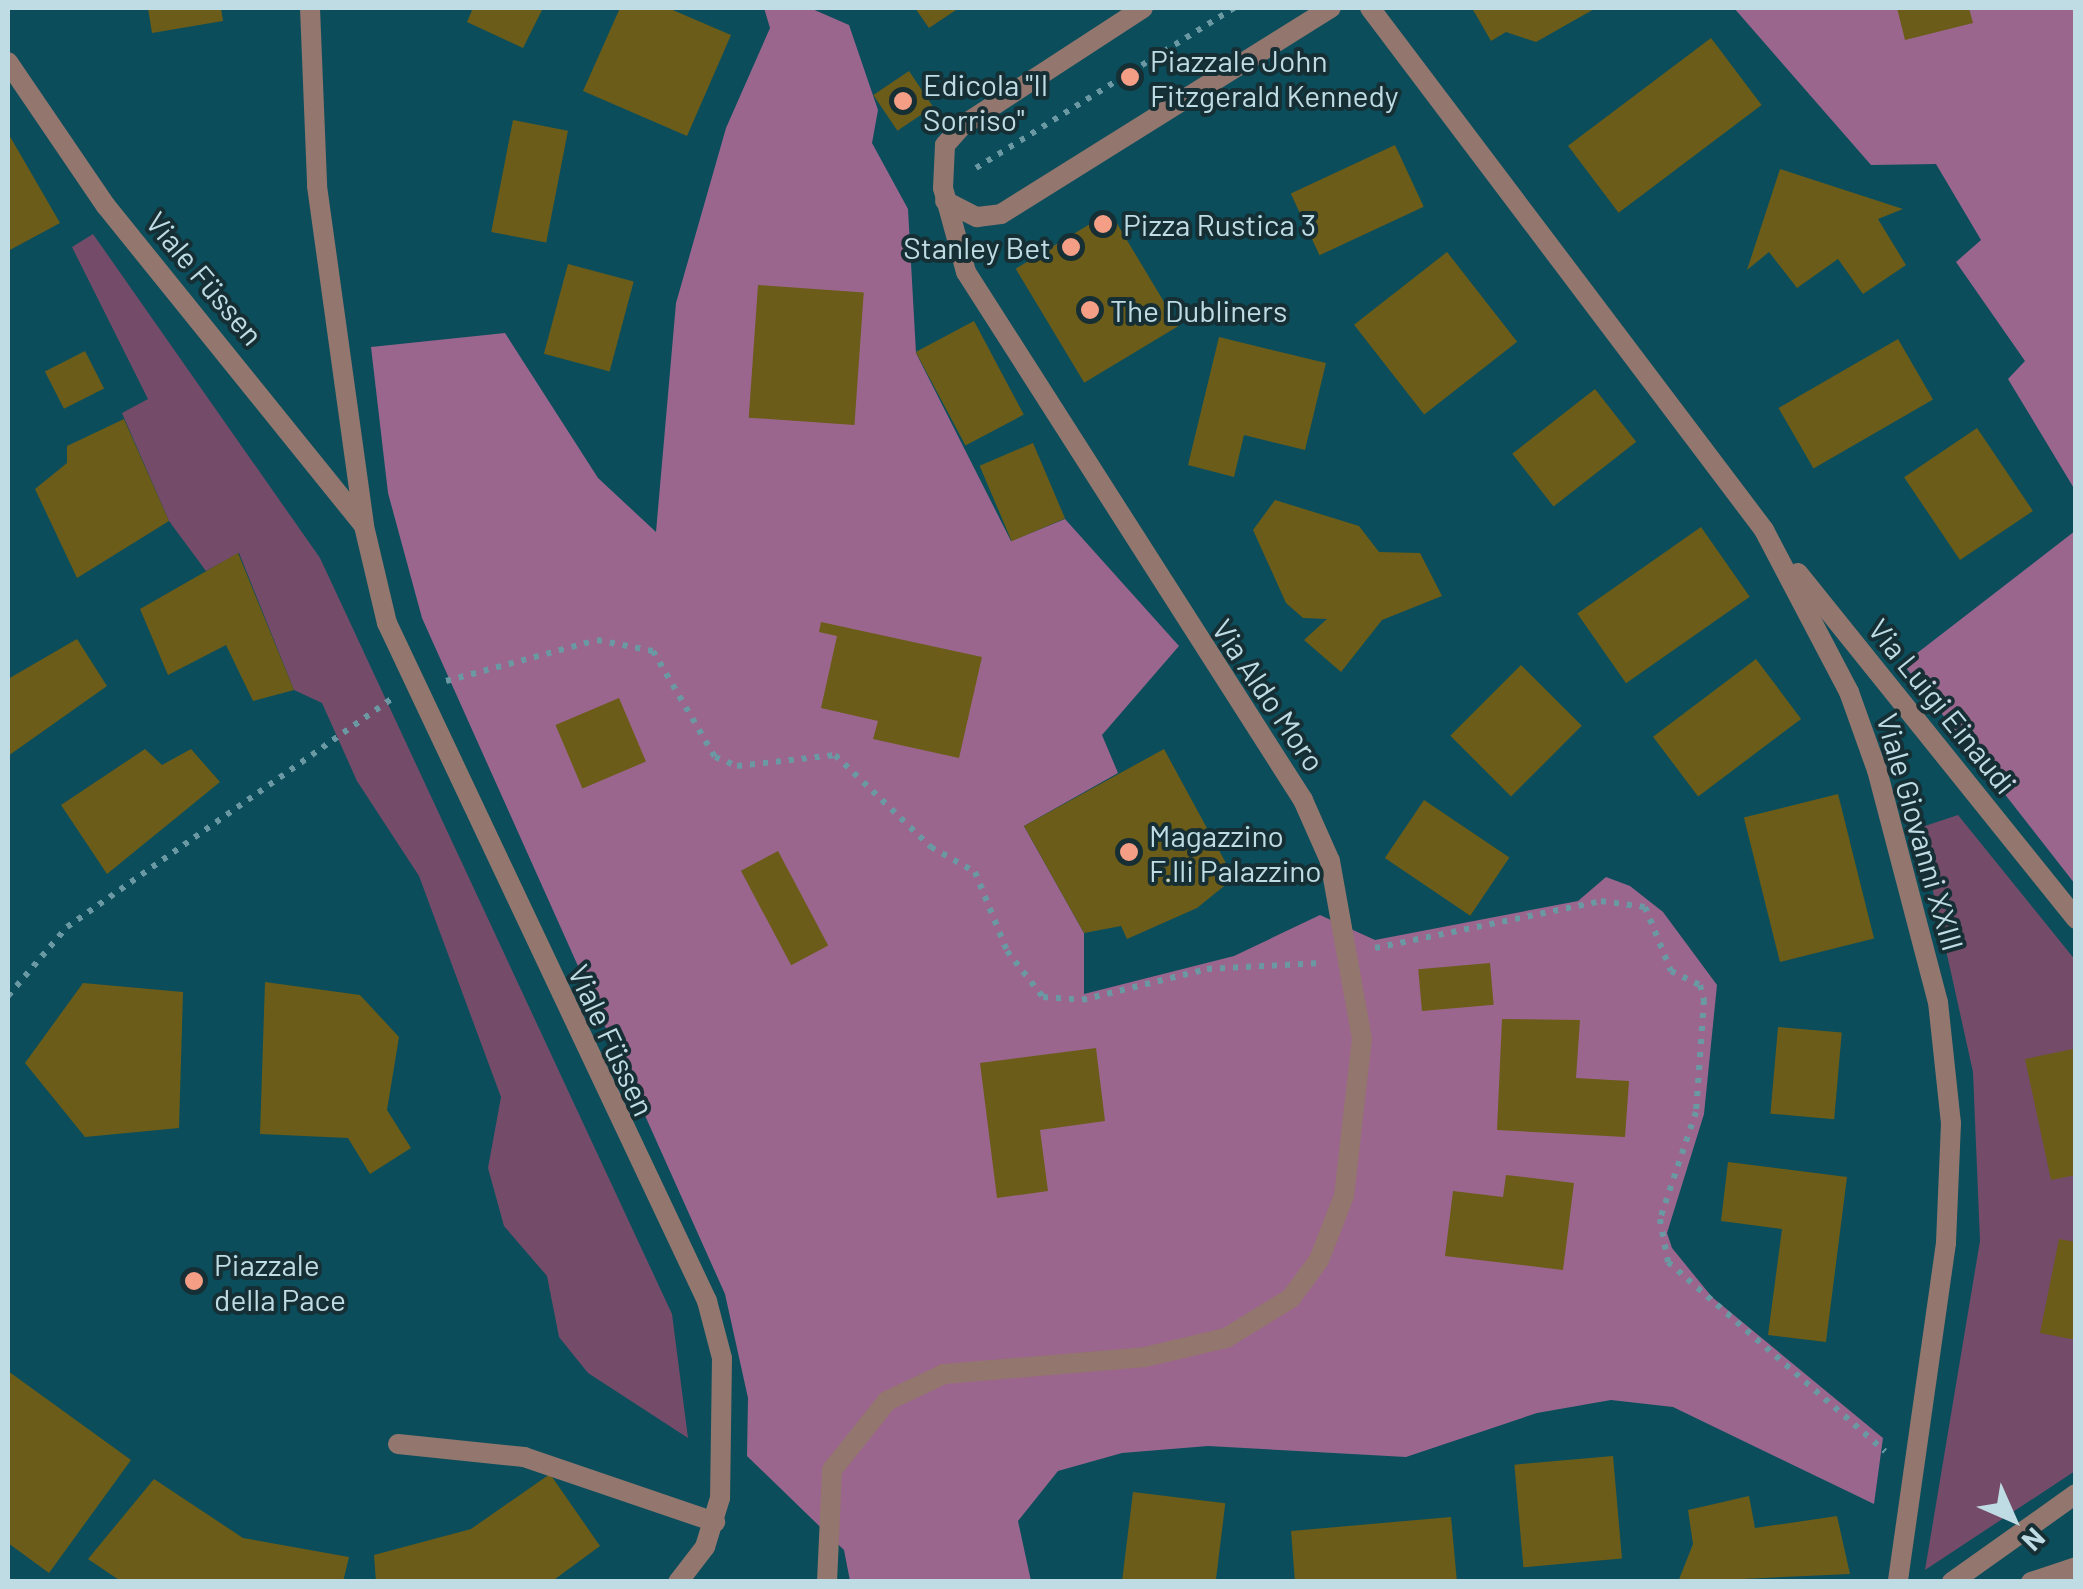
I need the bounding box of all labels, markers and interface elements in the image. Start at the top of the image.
place label: Piazzale John Fitzgerald Kennedy [1150,42,1399,112]
place label: Edicola "Il Sorriso" [923,66,1048,136]
marker: Piazzale John Fitzgerald Kennedy [1119,66,1141,88]
marker: Edicola "Il Sorriso" [892,90,914,112]
street label: Viale Füssen [139,204,271,352]
place label: Pizza Rustica 3 [1123,206,1316,242]
marker: Pizza Rustica 3 [1092,213,1114,235]
place label: Stanley Bet [903,229,1051,265]
marker: Stanley Bet [1060,236,1082,258]
place label: The Dubliners [1110,292,1287,328]
marker: The Dubliners [1079,299,1101,321]
street label: Via Luigi Einaudi [1862,611,2024,801]
street label: Via Aldo Moro [1205,612,1333,778]
street label: Viale Giovanni XXIII [1870,709,1972,955]
place label: Magazzino F.lli Palazzino [1149,817,1322,888]
marker: Magazzino F.lli Palazzino [1118,841,1140,863]
street label: Viale Füssen [561,959,663,1121]
place label: Piazzale della Pace [214,1246,346,1316]
marker: Piazzale della Pace [183,1270,205,1292]
north arrow [1963,1469,2063,1569]
text: N [2016,1522,2053,1559]

